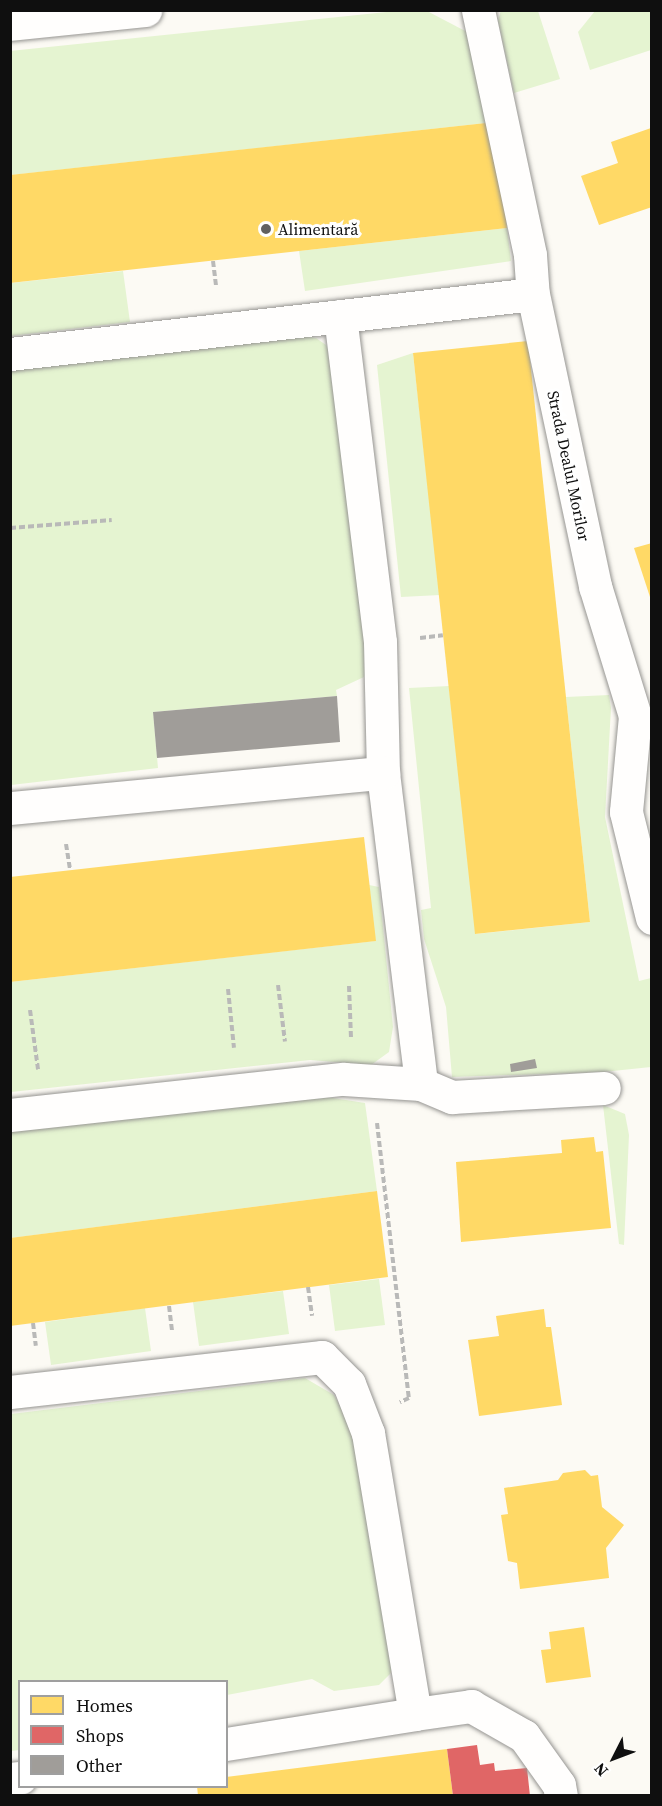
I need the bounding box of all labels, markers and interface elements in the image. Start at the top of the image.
place label: Alimentară [278,219,358,239]
marker: Alimentară [259,222,273,236]
street label: Strada Dealul Morilor [544,389,594,543]
legend [18,1680,228,1788]
text: Homes [76,1693,133,1718]
text: Shops [76,1723,124,1748]
north arrow [584,1728,644,1788]
text: Other [76,1753,122,1778]
text: N [589,1758,613,1782]

